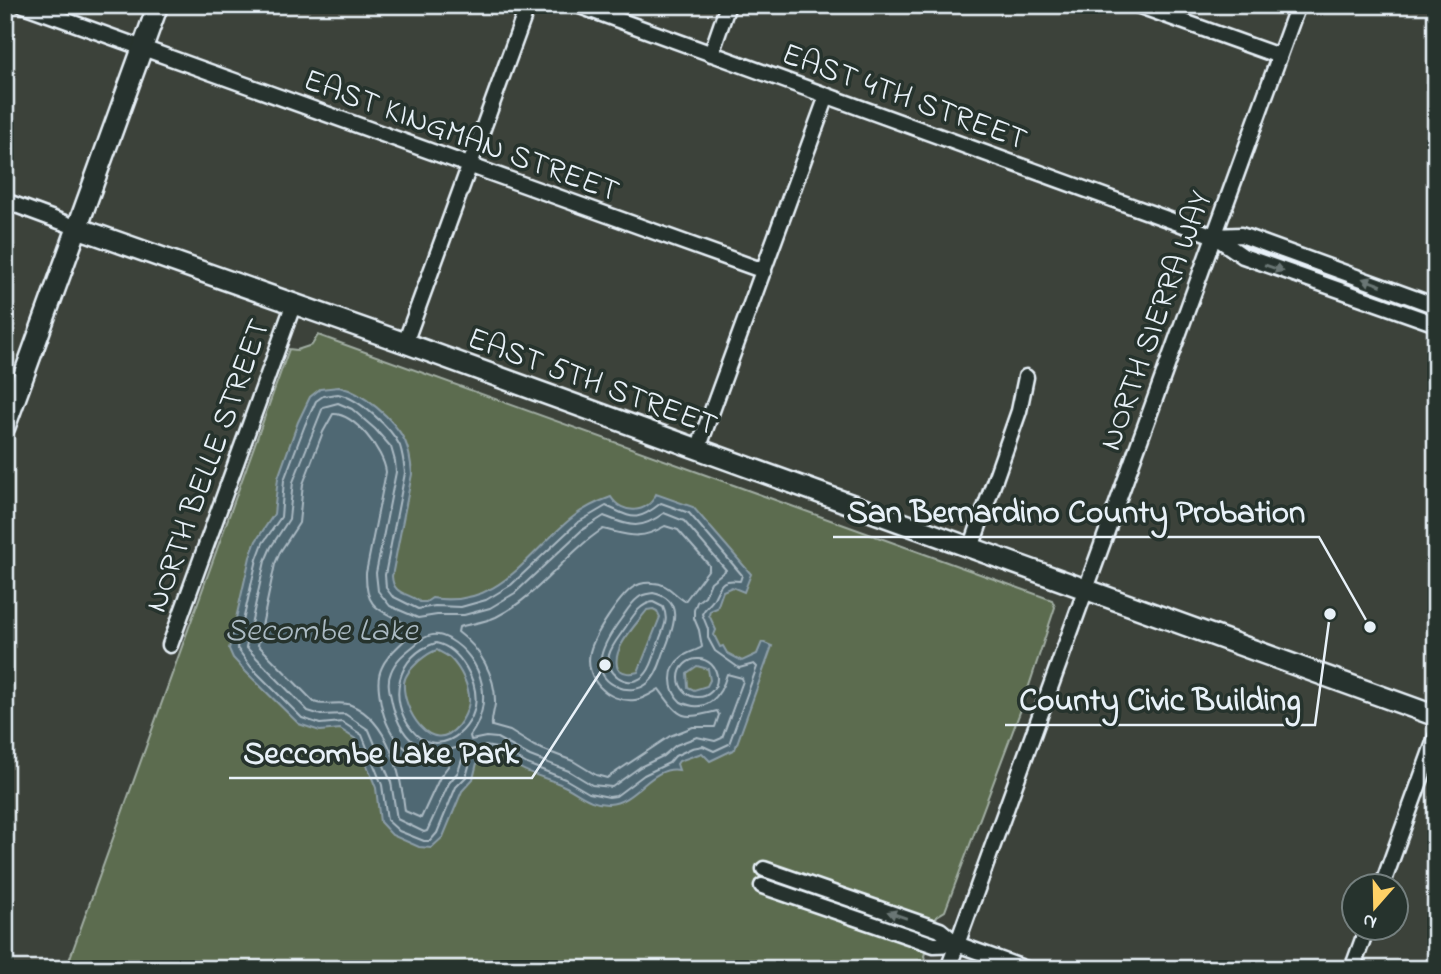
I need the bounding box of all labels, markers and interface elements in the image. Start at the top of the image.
street label: EAST 4TH STREET [775,32,1033,164]
street label: EAST KINGMAN STREET [296,58,625,216]
street label: NORTH SIERRA WAY [1089,185,1226,458]
one-way arrow [1264,262,1285,273]
one-way arrow [1361,276,1382,287]
street label: NORTH BELLE STREET [134,313,284,619]
street label: EAST 5TH STREET [460,316,723,450]
callout: San Bernardino County Probation [833,483,1319,537]
text: San Bernardino County Probation [847,490,1305,539]
water label: Secombe Lake [224,608,419,656]
callout: County Civic Building [1005,671,1315,725]
text: County Civic Building [1019,678,1301,727]
callout: Seccombe Lake Park [229,724,532,778]
text: Seccombe Lake Park [243,731,519,779]
north arrow [1340,872,1410,942]
text: N [1359,906,1381,936]
one-way arrow [886,909,907,920]

